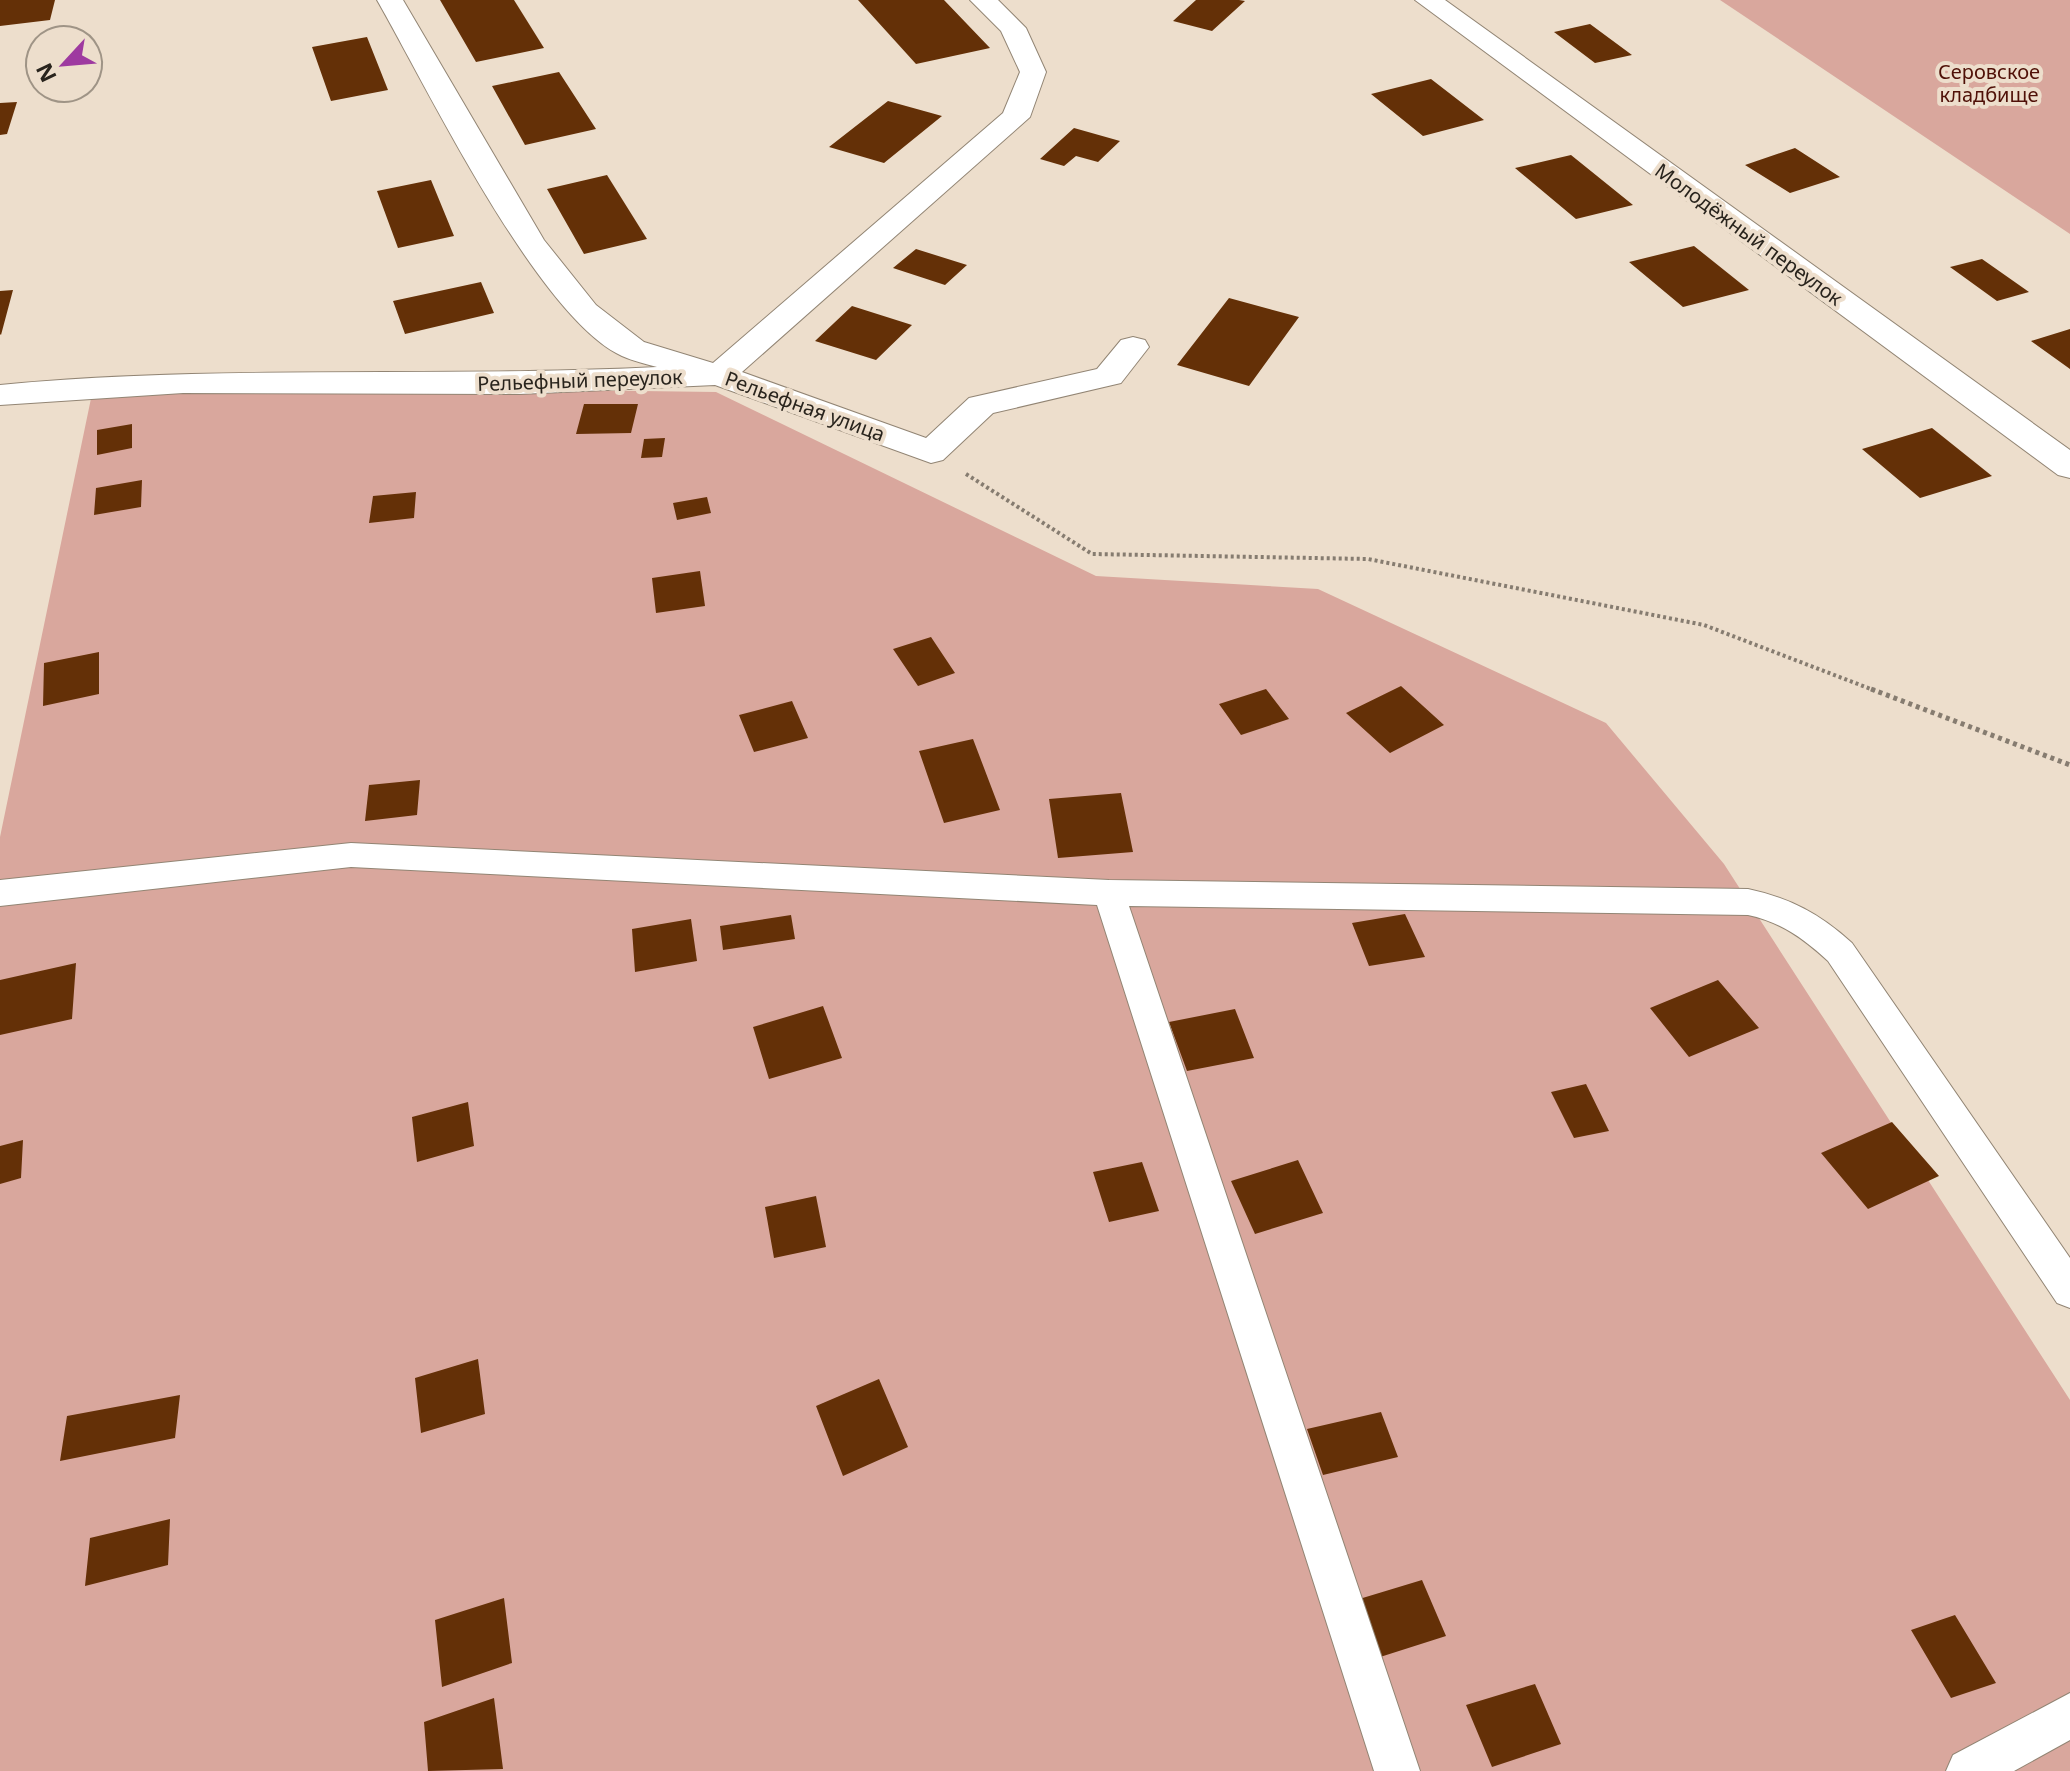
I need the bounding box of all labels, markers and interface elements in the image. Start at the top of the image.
north arrow [24,24,104,104]
park label: Серовское кладбище [1938,58,2040,108]
text: N [28,59,63,88]
street label: Молодёжный переулок [1650,157,1848,311]
street label: Рельефный переулок [477,363,684,397]
street label: Рельефная улица [721,365,889,447]

